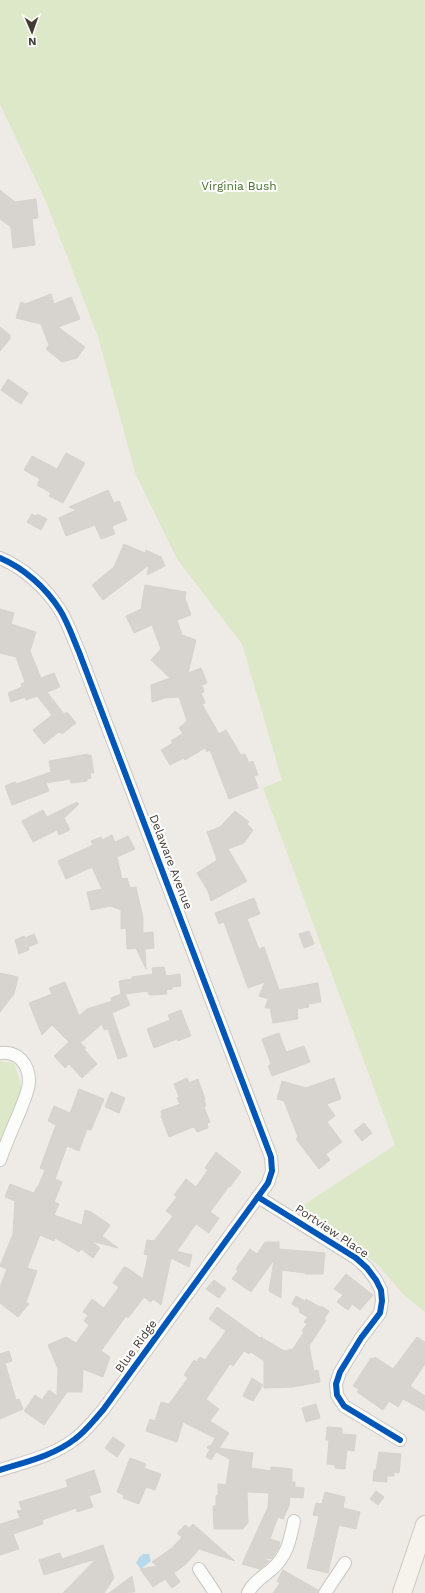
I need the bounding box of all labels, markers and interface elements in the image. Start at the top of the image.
north arrow [12,12,52,52]
text: N [28,35,37,48]
park label: Virginia Bush [201,179,277,193]
street label: Delaware Avenue [146,813,196,911]
street label: Portview Place [293,1201,371,1261]
street label: Blue Ridge [112,1317,160,1375]

